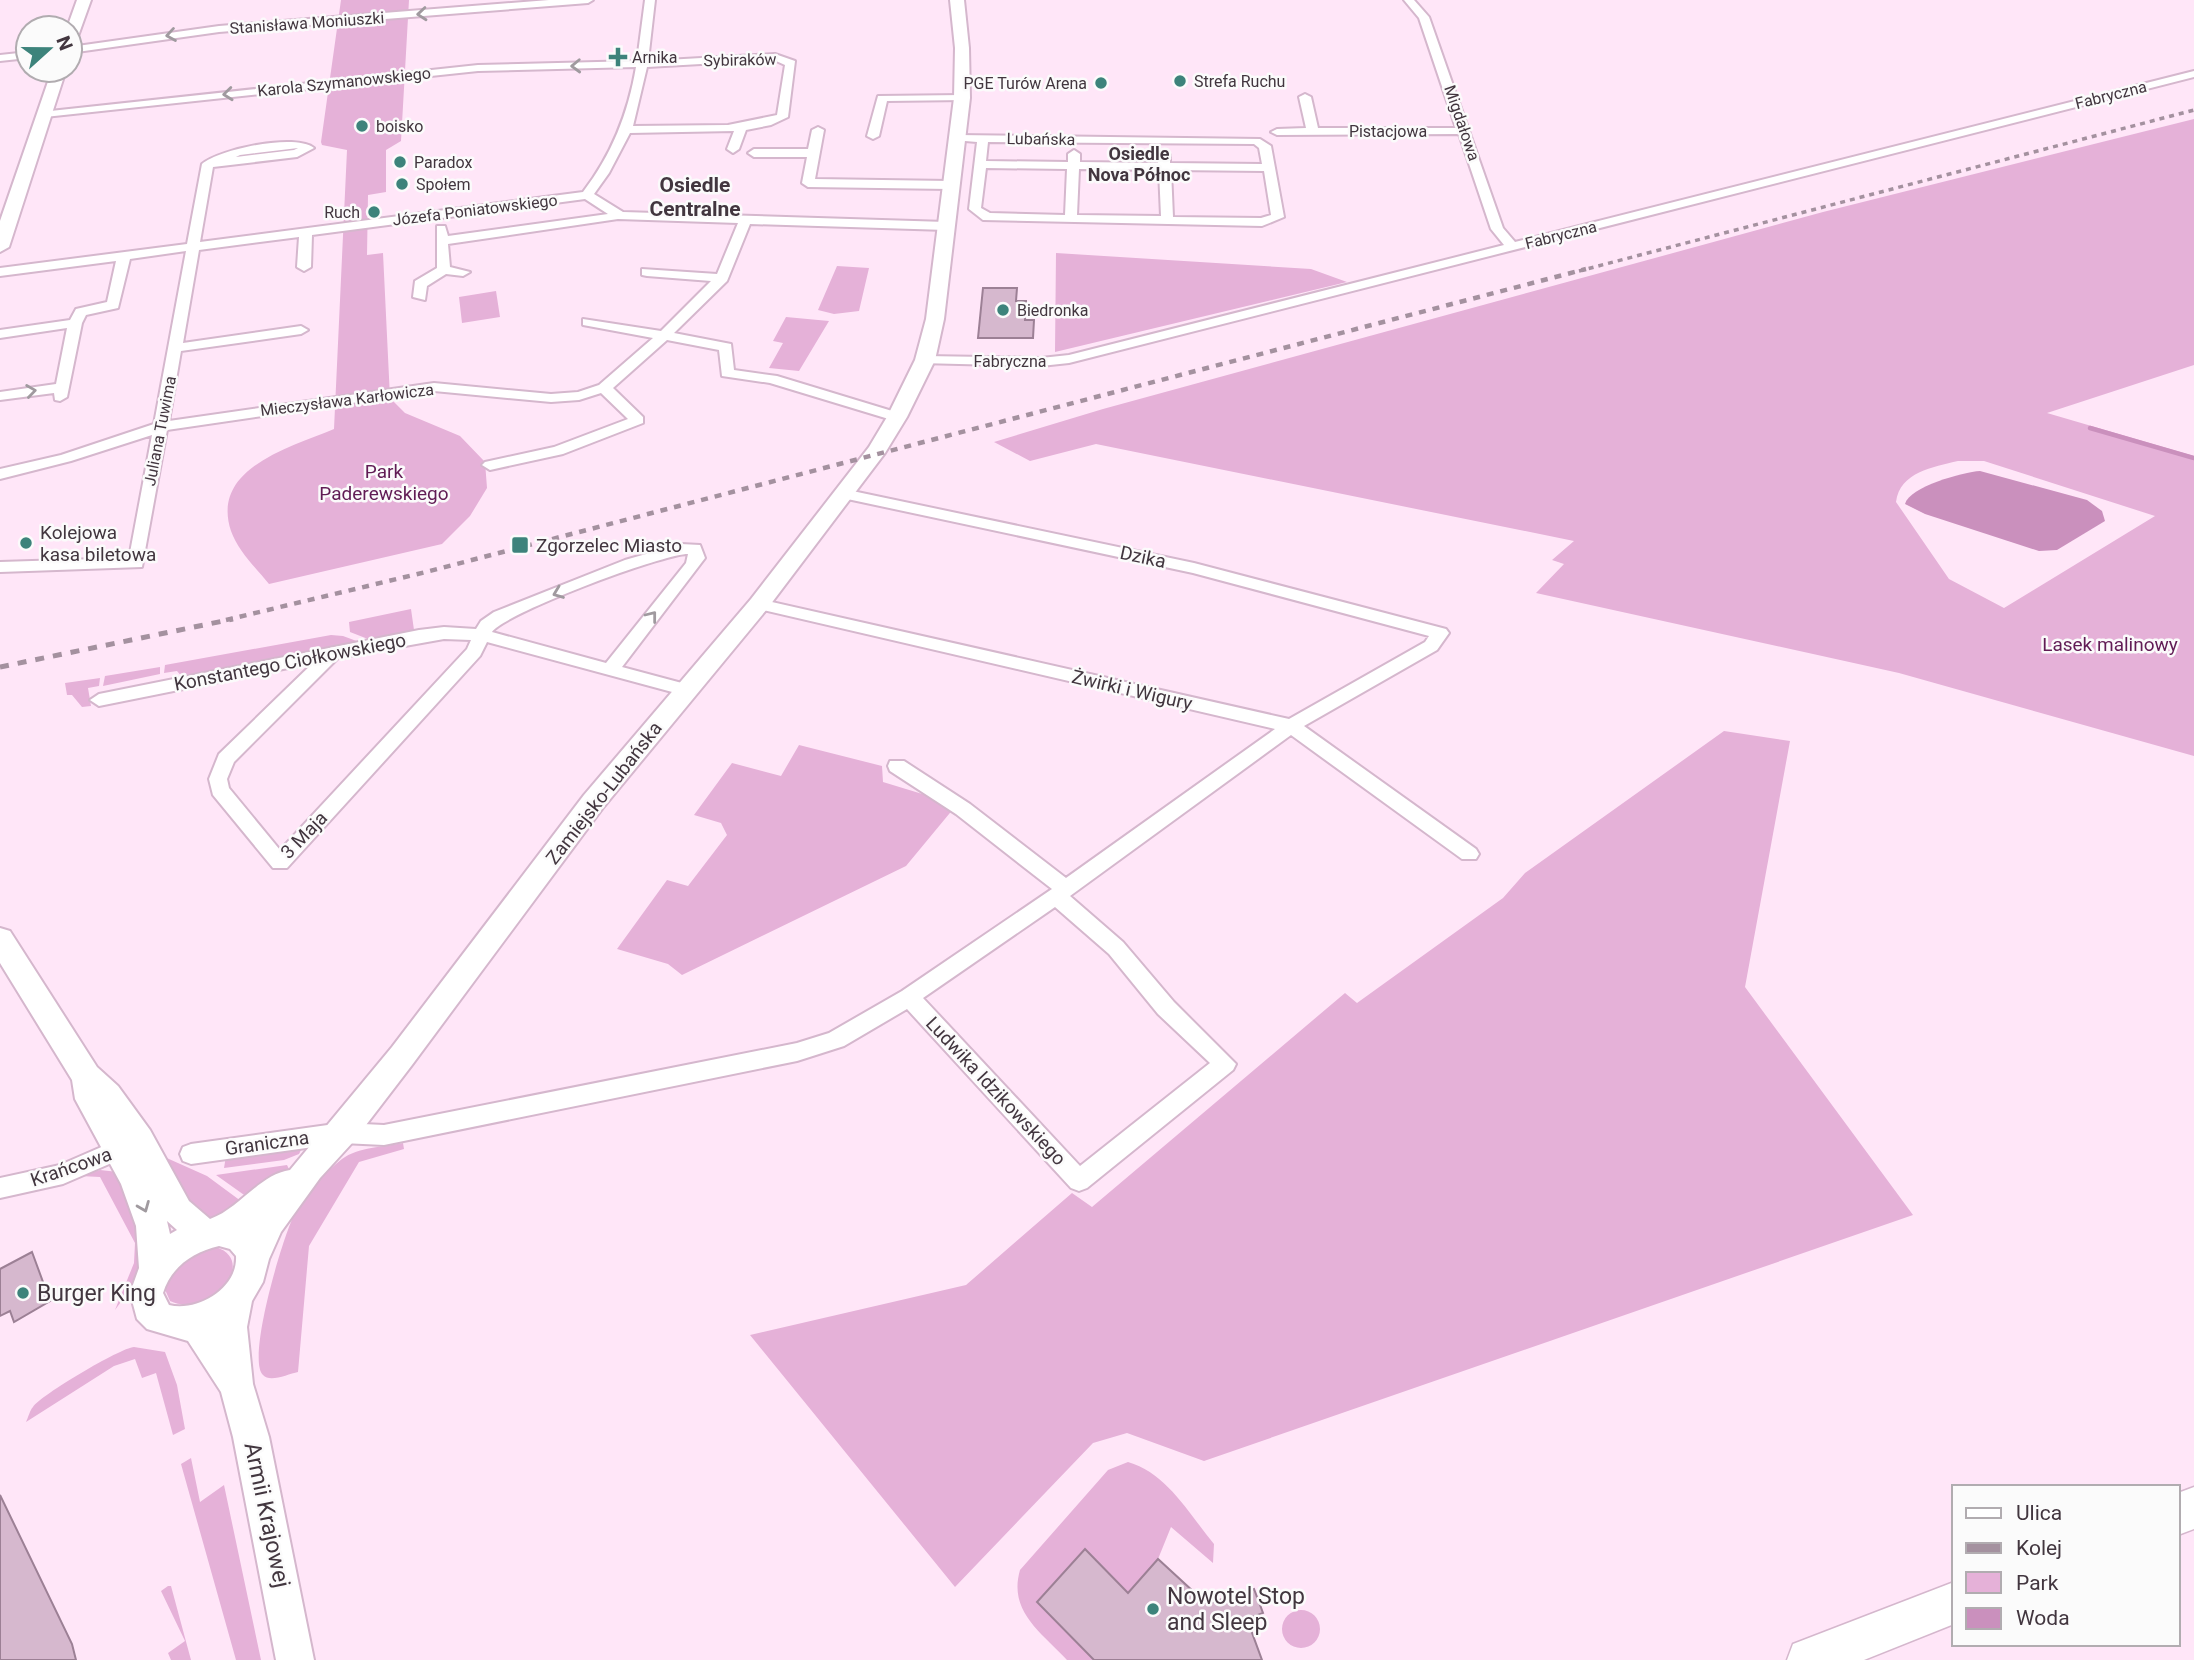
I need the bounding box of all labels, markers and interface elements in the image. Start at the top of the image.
one-way arrow [416,6,427,21]
street label: Stanisława Moniuszki [229,8,385,38]
north arrow [14,14,84,84]
one-way arrow [165,27,177,42]
text: N [51,33,78,53]
place label: Arnika [632,48,677,67]
marker: Arnika [610,49,626,65]
street label: Sybiraków [703,50,777,70]
one-way arrow [571,58,581,74]
street label: Karola Szymanowskiego [256,63,432,101]
place label: Strefa Ruchu [1194,72,1285,91]
marker: Strefa Ruchu [1172,73,1188,89]
place label: PGE Turów Arena [964,74,1087,93]
marker: PGE Turów Arena [1093,75,1109,91]
street label: Fabryczna [2073,77,2149,113]
street label: Migdałowa [1440,83,1484,163]
one-way arrow [222,87,234,102]
place label: boisko [376,117,424,136]
marker: boisko [354,118,370,134]
street label: Pistacjowa [1349,122,1427,141]
street label: Lubańska [1006,129,1076,149]
district label: Osiedle Nova Północ [1088,143,1190,185]
place label: Paradox [414,153,473,172]
marker: Paradox [392,154,408,170]
district label: Osiedle Centralne [649,173,741,221]
place label: Społem [416,175,470,194]
marker: Społem [394,176,410,192]
street label: Józefa Poniatowskiego [391,190,559,230]
place label: Ruch [324,203,360,222]
marker: Ruch [366,204,382,220]
street label: Fabryczna [1523,217,1599,253]
place label: Biedronka [1017,301,1088,320]
marker: Biedronka [995,302,1011,318]
street label: Fabryczna [973,352,1047,371]
street label: Juliana Tuwima [140,374,180,488]
street label: Mieczysława Karłowicza [259,380,435,420]
one-way arrow [25,384,37,399]
park label: Park Paderewskiego [319,460,449,505]
place label: Kolejowa kasa biletowa [40,521,156,566]
place label: Zgorzelec Miasto [536,534,682,557]
marker: Kolejowa kasa biletowa [18,535,34,551]
marker: Zgorzelec Miasto [510,535,530,555]
street label: Dzika [1118,541,1168,573]
one-way arrow [552,585,564,599]
one-way arrow [644,612,657,624]
street label: Konstantego Ciołkowskiego [172,628,408,696]
park label: Lasek malinowy [2042,633,2178,656]
street label: Żwirki i Wigury [1069,665,1195,715]
street label: Zamiejsko-Lubańska [541,717,667,869]
street label: 3 Maja [276,806,332,864]
street label: Ludwika Idzikowskiego [921,1012,1071,1170]
street label: Graniczna [223,1126,311,1160]
street label: Krańcowa [27,1142,115,1192]
one-way arrow [136,1200,150,1212]
place label: Burger King [37,1280,156,1307]
marker: Burger King [15,1285,31,1301]
street label: Armii Krajowej [238,1440,296,1590]
legend [1952,1485,2180,1646]
text: Ulica [2016,1501,2062,1525]
text: Kolej [2016,1536,2062,1560]
text: Park [2016,1571,2059,1595]
place label: Nowotel Stop and Sleep [1167,1583,1305,1636]
marker: Nowotel Stop and Sleep [1145,1601,1161,1617]
text: Woda [2016,1606,2070,1630]

